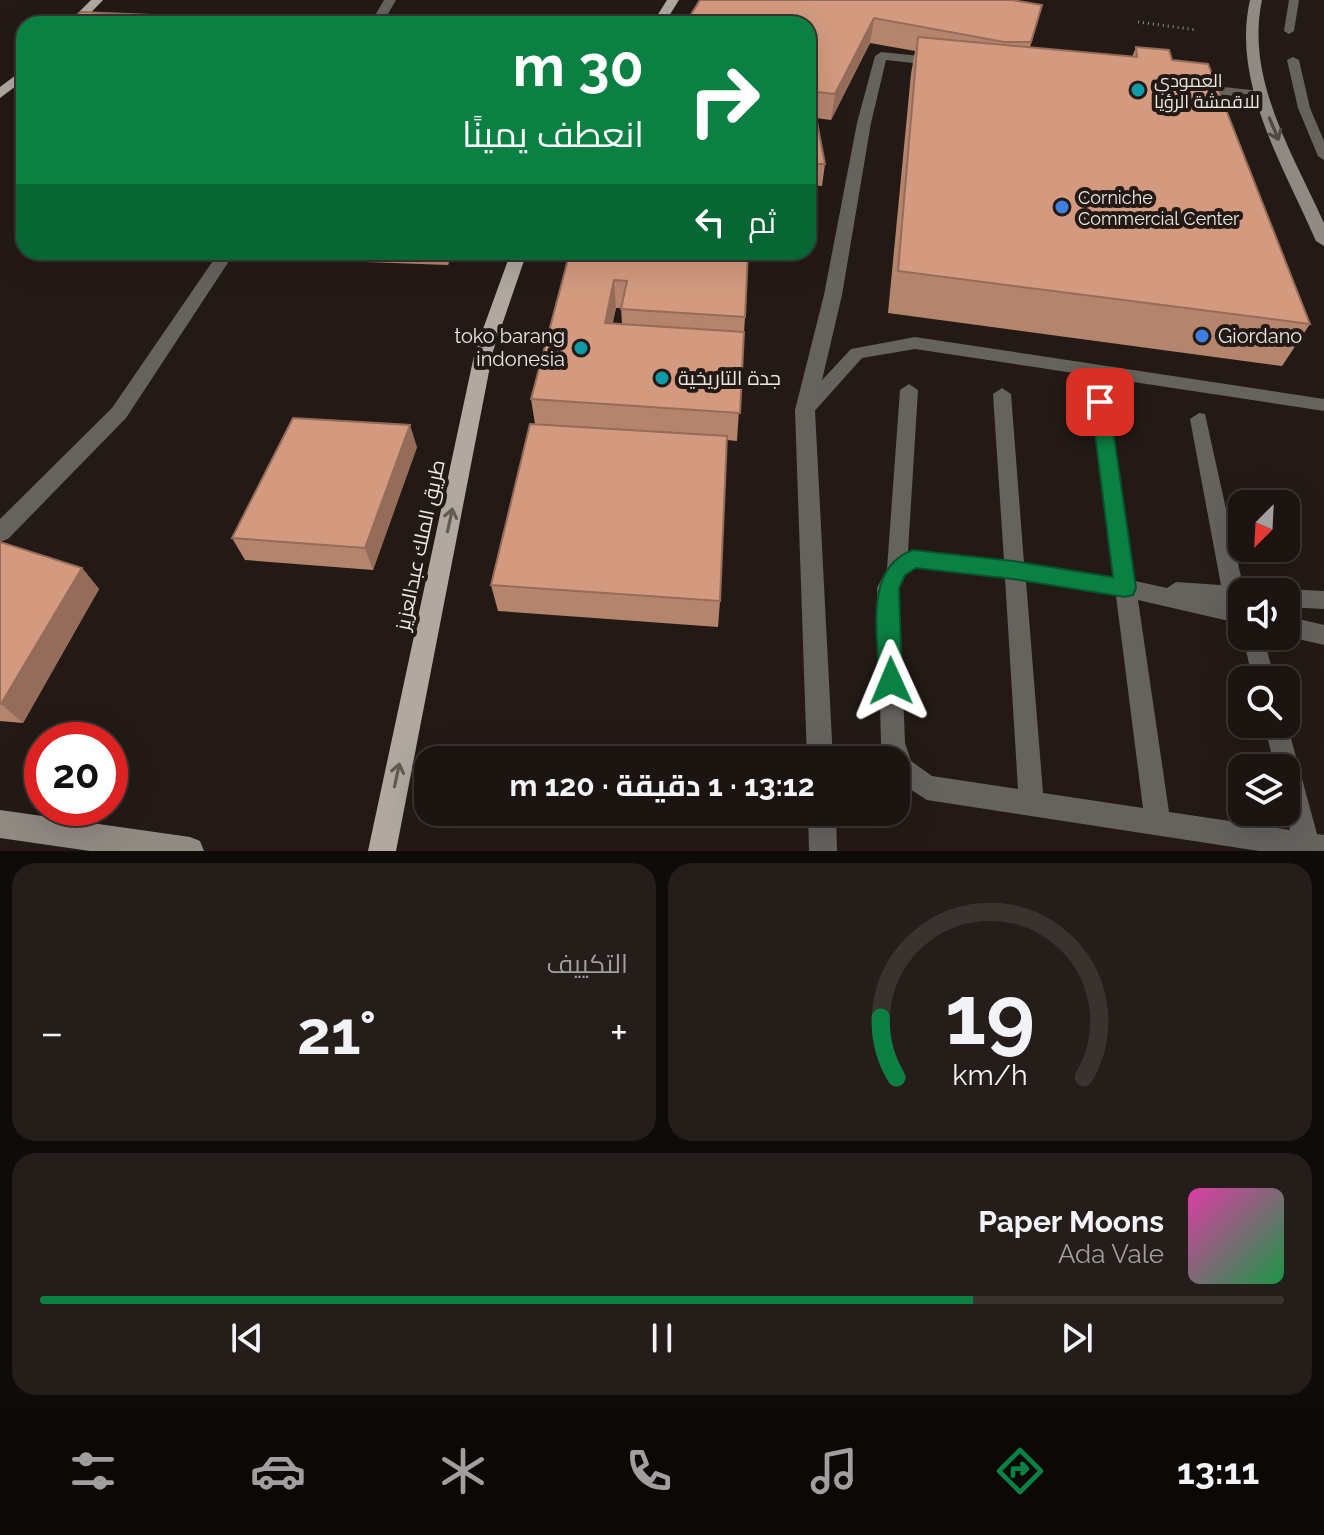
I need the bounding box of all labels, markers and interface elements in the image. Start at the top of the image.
text: 30 m [513,33,644,99]
icon: right [672,48,776,152]
place label: العمودي للاقمشة الرؤيا [1154,70,1260,113]
marker: العمودي للاقمشة الرؤيا [1129,81,1147,99]
text: انعطف يمينًا [462,113,644,155]
one-way arrow [1268,116,1283,141]
place label: Corniche Commercial Center [1078,187,1240,229]
marker: Corniche Commercial Center [1053,198,1071,216]
icon: left [688,200,732,244]
text: ثم [748,205,776,240]
place label: toko barang indonesia [454,324,565,371]
place label: Giordano [1218,324,1302,348]
marker: Giordano [1193,327,1211,345]
marker: toko barang indonesia [572,339,590,357]
place label: جدة التاريخية [678,366,781,390]
pin [1066,368,1134,436]
marker: جدة التاريخية [653,369,671,387]
icon: arrive [1078,380,1122,424]
street label: طريق الملك عبدالعزيز [390,458,451,634]
north arrow [1228,490,1300,562]
map controls [1228,490,1300,826]
one-way arrow [443,508,458,533]
button: sound [1228,578,1300,650]
position arrow [849,639,933,723]
button: search [1228,666,1300,738]
speed limit sign: 20 [24,722,128,826]
button: layers [1228,754,1300,826]
one-way arrow [391,762,406,788]
text: 13:12 · 1 دقيقة · 120 m [509,768,815,803]
text: التكييف [546,949,628,979]
text: 19 [945,966,1035,1063]
text: 21° [297,998,376,1068]
text: − [40,1007,64,1058]
text: + [610,1007,628,1058]
text: km/h [952,1058,1028,1092]
text: Paper Moons [978,1204,1164,1239]
text: Ada Vale [1058,1239,1164,1269]
icon: previous [225,1316,269,1360]
icon: pause [640,1316,684,1360]
icon: next [1055,1316,1099,1360]
icon: filters [65,1443,121,1499]
icon: car [250,1443,306,1499]
icon: climate [435,1443,491,1499]
icon: phone [621,1443,677,1499]
icon: music [806,1443,862,1499]
icon: directions [992,1443,1048,1499]
text: 13:11 [1177,1450,1259,1492]

